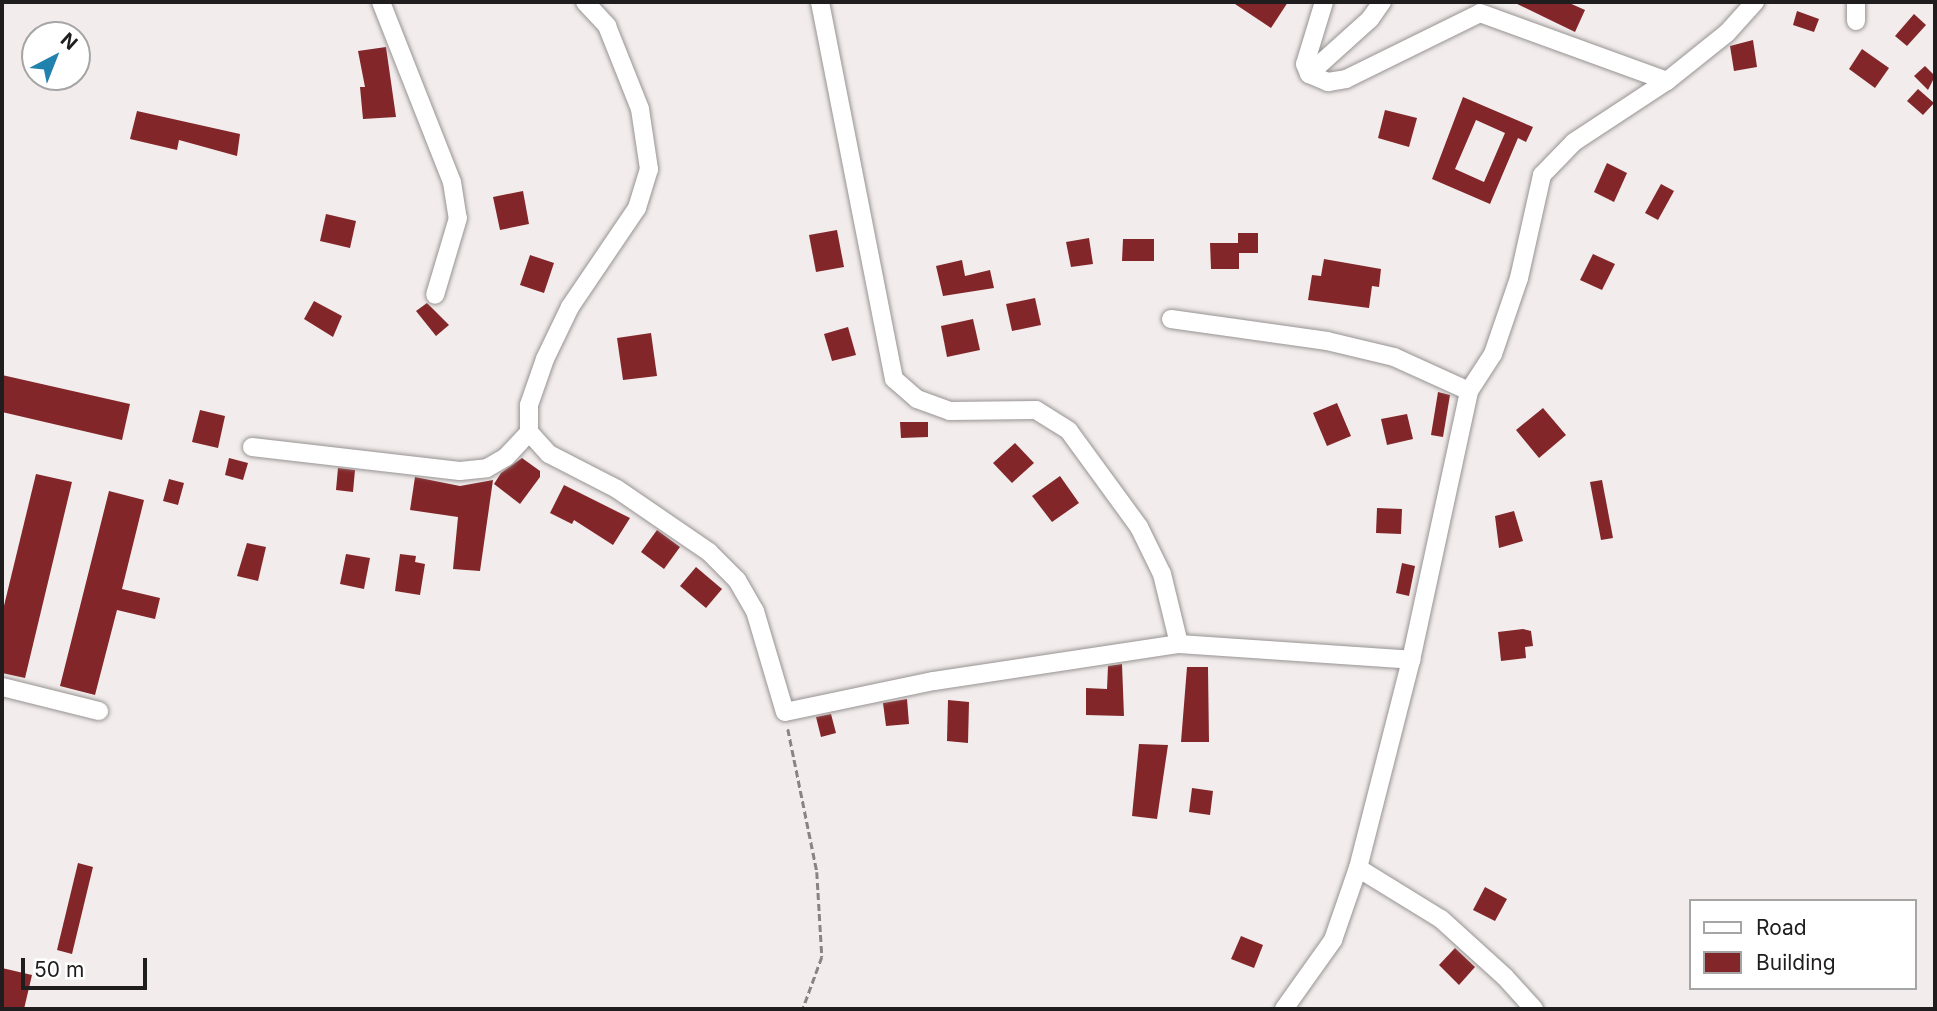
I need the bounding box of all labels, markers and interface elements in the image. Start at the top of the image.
north arrow [21,21,91,91]
text: N [56,28,82,55]
legend [1688,899,1916,990]
text: Road [1756,915,1807,940]
scale bar [24,944,150,988]
text: Building [1756,950,1836,975]
text: 50 m [34,957,84,982]

